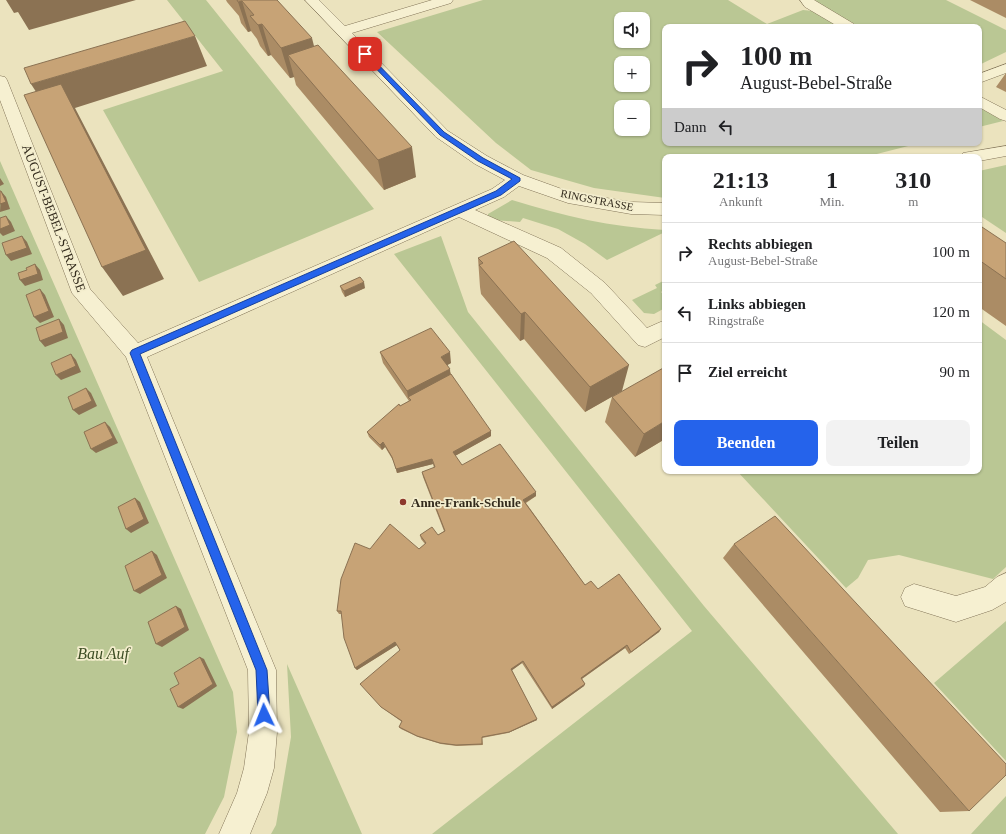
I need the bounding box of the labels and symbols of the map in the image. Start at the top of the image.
pin [348,37,382,71]
street label: AUGUST-BEBEL-STRASSE [19,142,89,294]
street label: RINGSTRASSE [560,187,635,213]
place label: Anne-Frank-Schule [411,495,521,510]
marker: Anne-Frank-Schule [398,497,408,507]
park label: Bau Auf [77,645,131,663]
position arrow [243,694,285,736]

